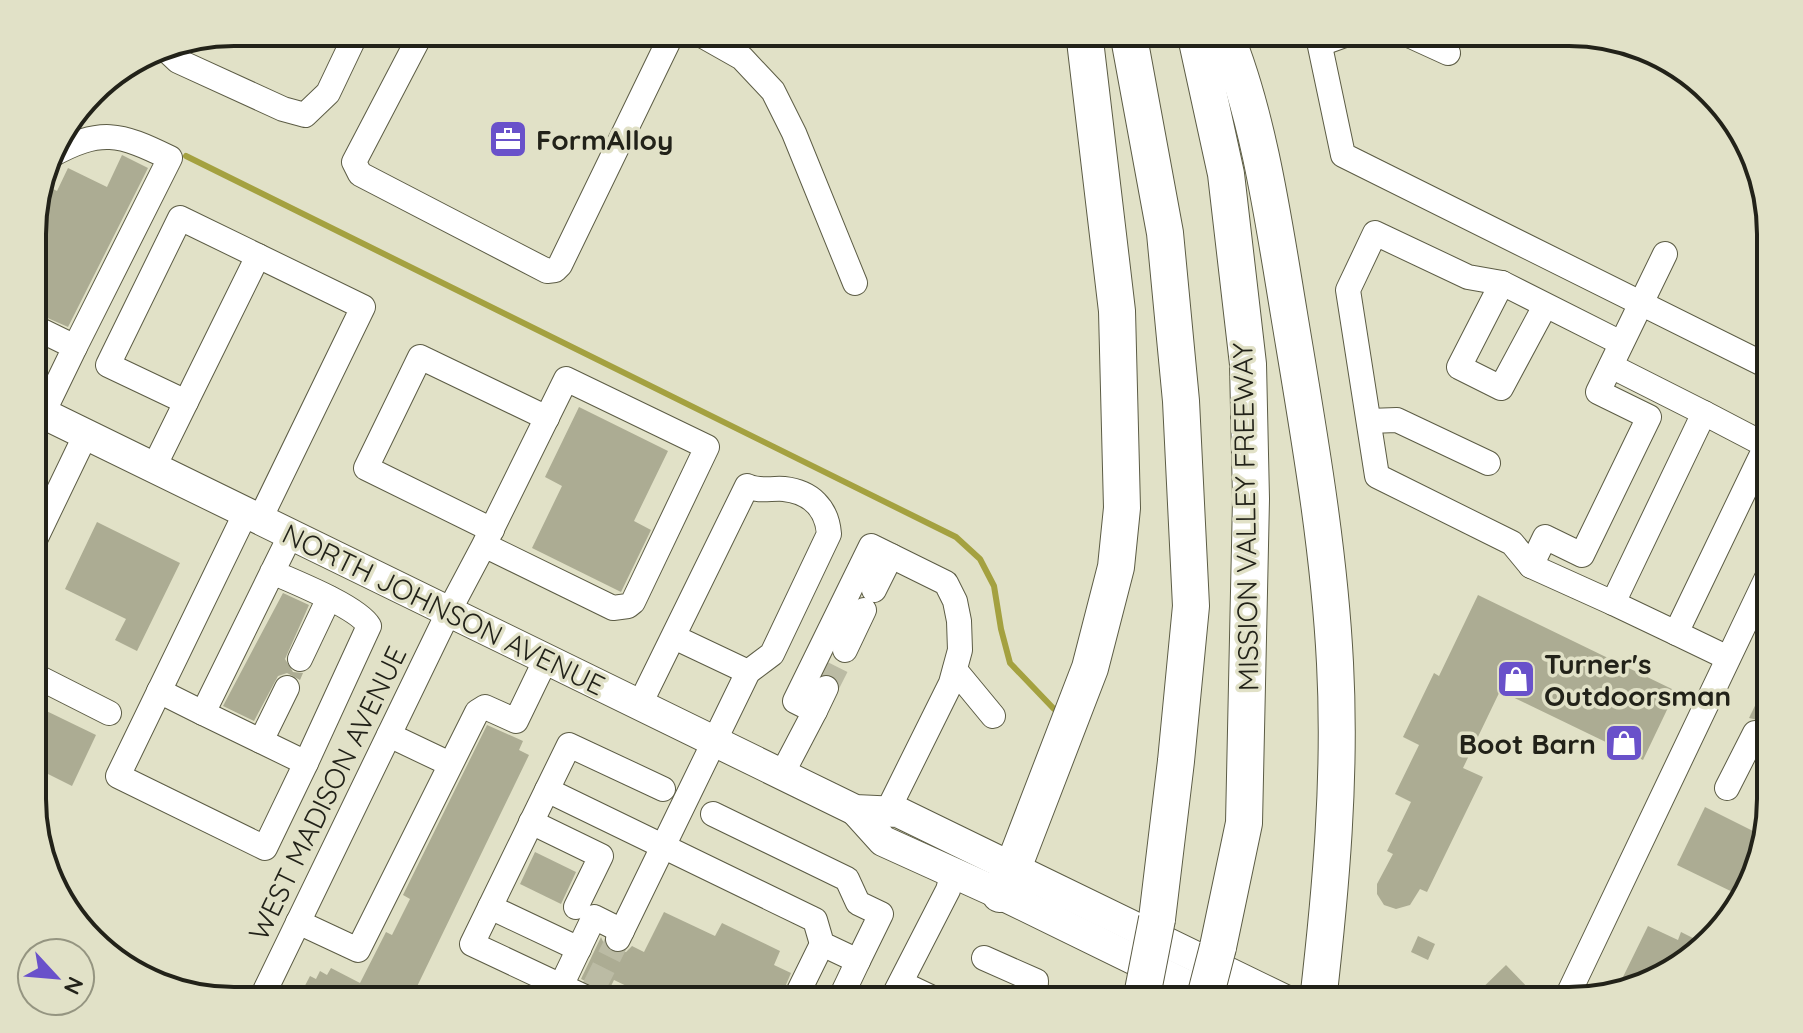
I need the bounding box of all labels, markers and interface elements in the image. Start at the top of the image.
office icon: FormAlloy [487,118,529,160]
place label: FormAlloy [536,122,673,157]
street label: MISSION VALLEY FREEWAY [1224,342,1266,691]
street label: NORTH JOHNSON AVENUE [277,516,611,702]
street label: WEST MADISON AVENUE [240,640,414,946]
place label: Turner's Outdoorsman [1544,646,1731,713]
shop icon: Turner's Outdoorsman [1495,658,1537,700]
shop icon: Boot Barn [1603,722,1645,764]
place label: Boot Barn [1459,726,1596,761]
north arrow [16,937,96,1017]
text: N [58,972,90,999]

